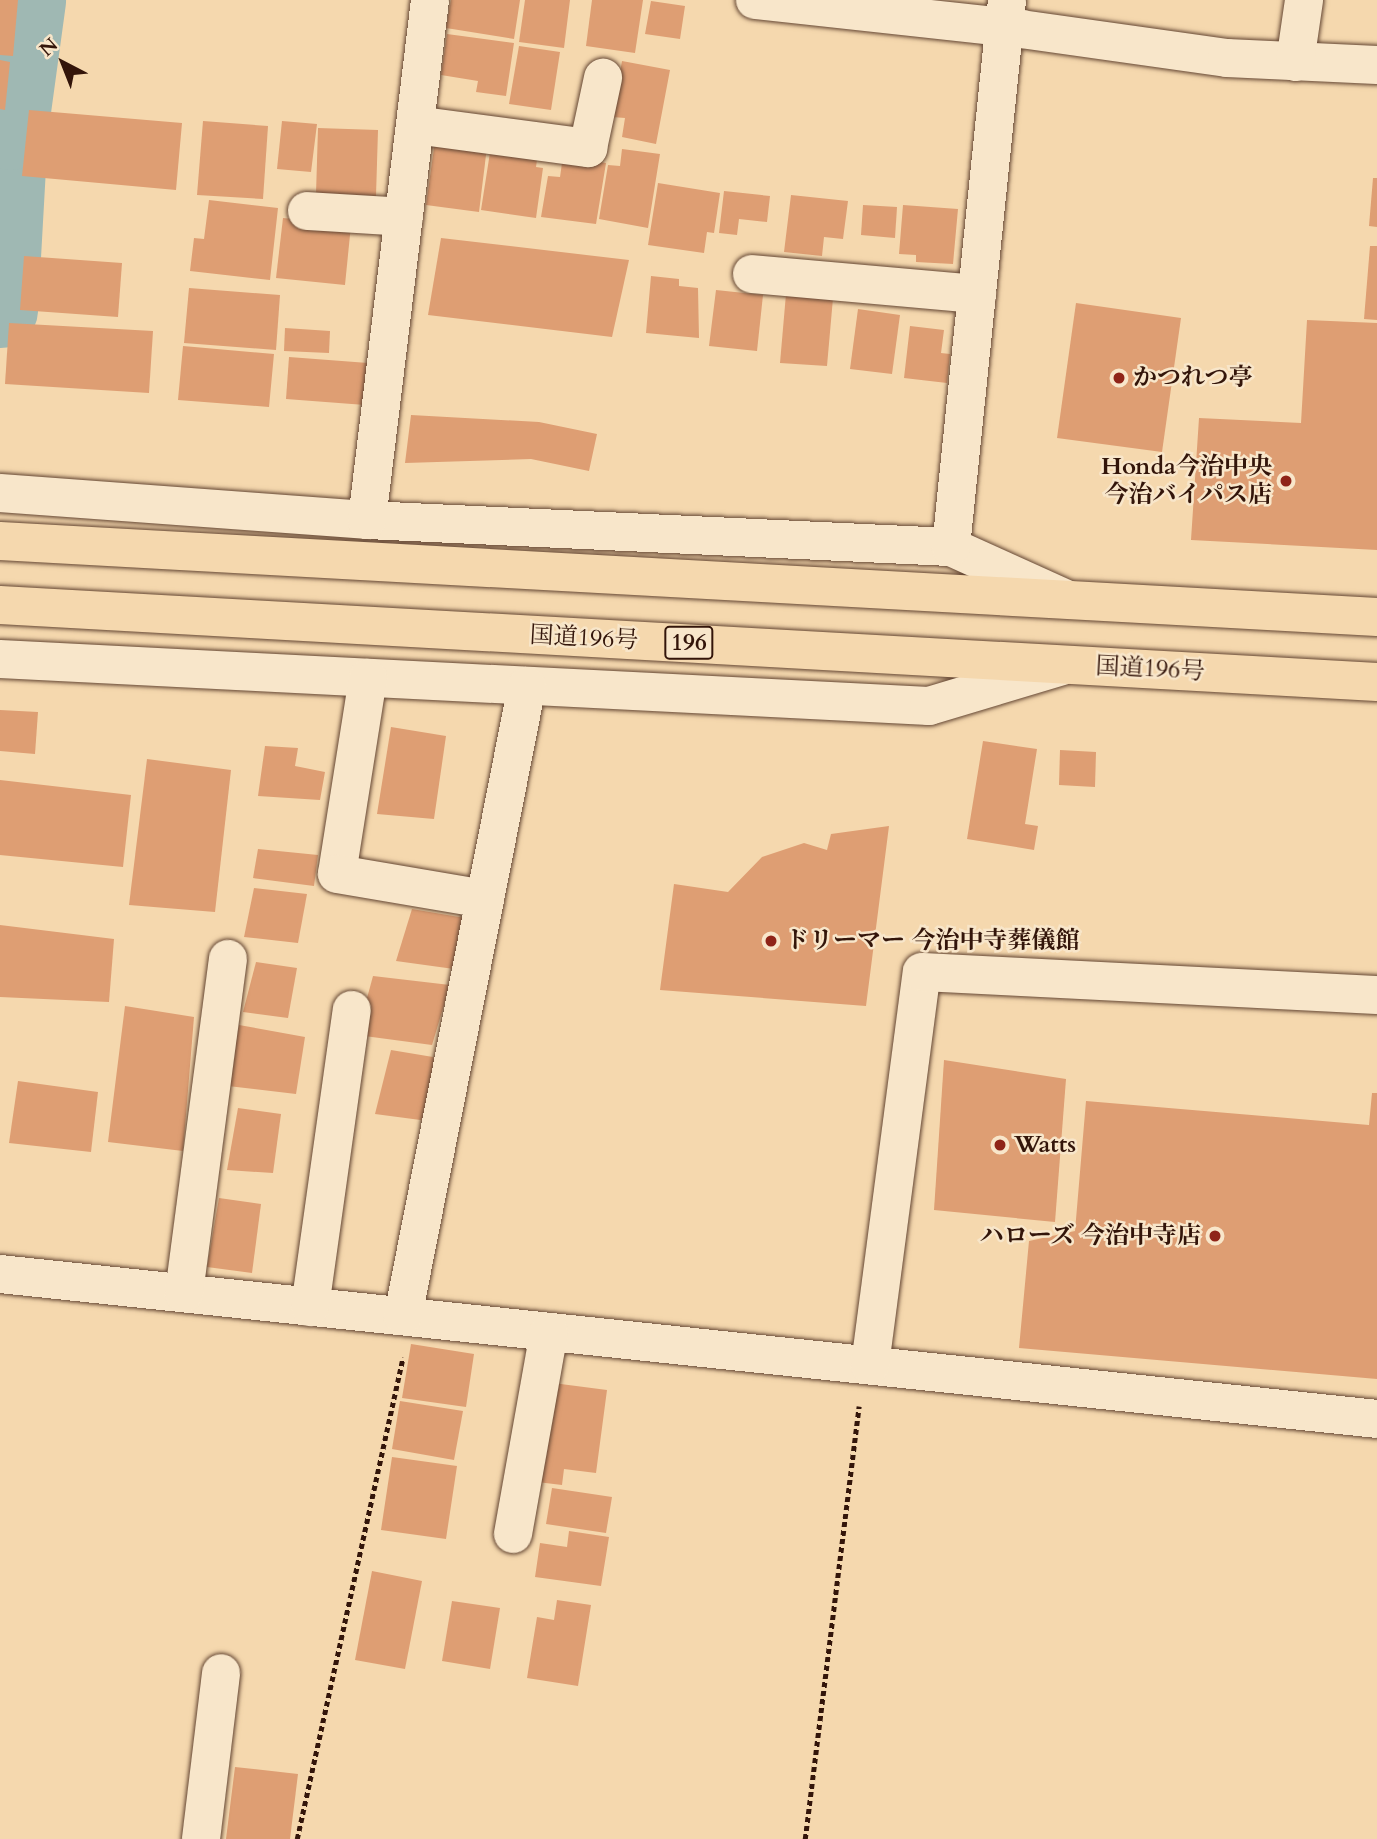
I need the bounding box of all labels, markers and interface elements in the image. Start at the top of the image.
north arrow [28,28,98,98]
text: N [34,32,64,63]
place label: かつれつ亭 [1133,364,1253,392]
marker: かつれつ亭 [1111,370,1127,386]
place label: Honda今治中央 今治バイパス店 [1101,453,1272,509]
marker: Honda今治中央 今治バイパス店 [1278,473,1294,489]
street label: 国道196号 [529,621,639,655]
road number: 196 [663,624,715,663]
street label: 国道196号 [1095,652,1205,686]
place label: ドリーマー 今治中寺葬儀館 [785,927,1079,955]
marker: ドリーマー 今治中寺葬儀館 [763,933,779,949]
place label: Watts [1014,1131,1076,1159]
marker: Watts [992,1137,1008,1153]
place label: ハローズ 今治中寺店 [979,1222,1201,1250]
marker: ハローズ 今治中寺店 [1207,1228,1223,1244]

